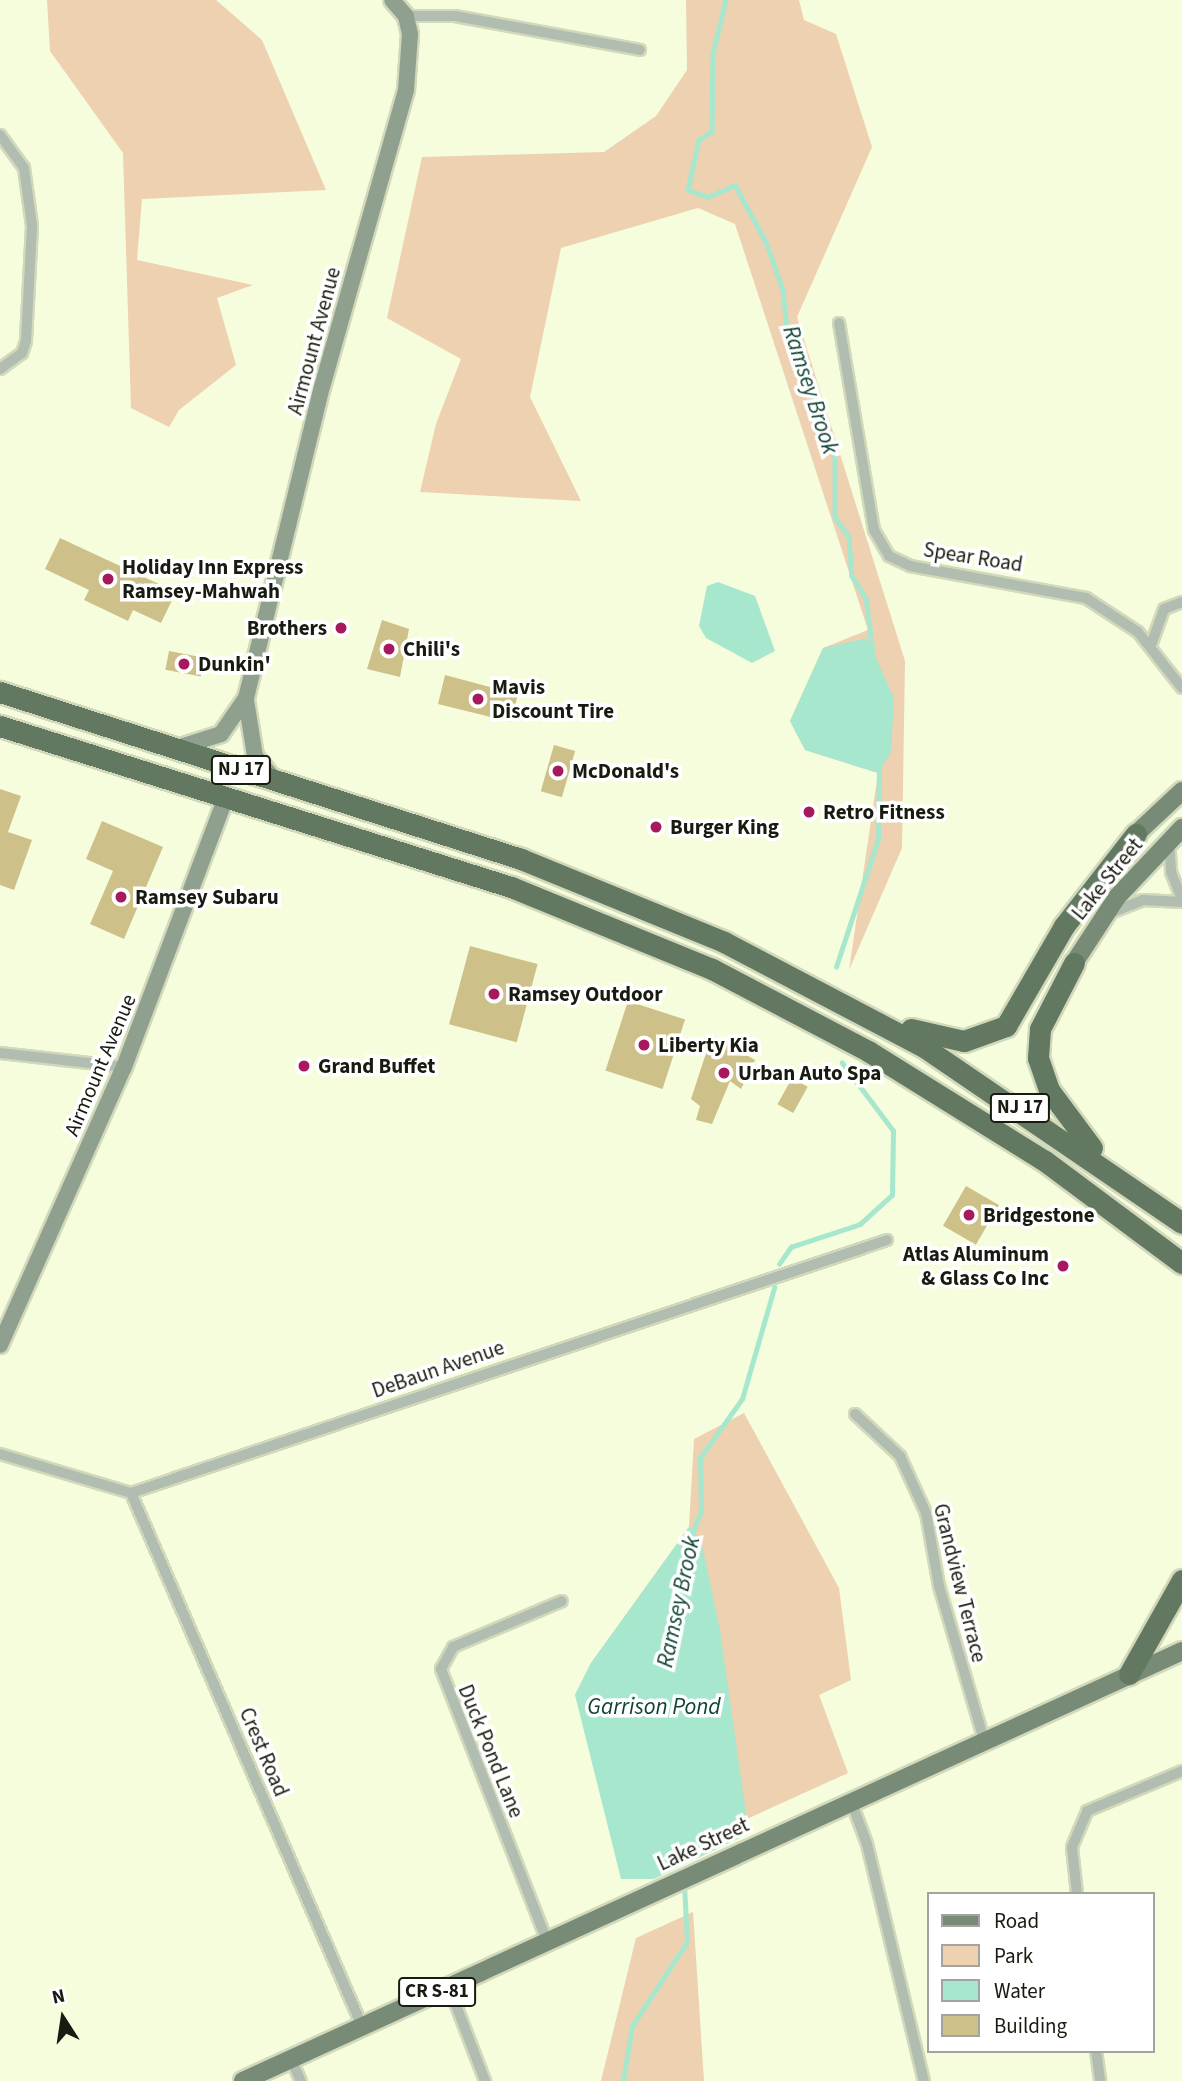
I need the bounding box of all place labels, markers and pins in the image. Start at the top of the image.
place label: Holiday Inn Express Ramsey-Mahwah [122,554,303,604]
marker: Holiday Inn Express Ramsey-Mahwah [100,571,116,587]
place label: Brothers [247,615,327,641]
marker: Brothers [333,620,349,636]
place label: Chili's [403,636,460,662]
marker: Chili's [381,641,397,657]
place label: Dunkin' [198,651,271,677]
marker: Dunkin' [176,656,192,672]
place label: Mavis Discount Tire [492,674,614,724]
marker: Mavis Discount Tire [470,691,486,707]
place label: McDonald's [572,758,679,784]
marker: McDonald's [550,763,566,779]
place label: Retro Fitness [823,799,945,825]
marker: Retro Fitness [801,804,817,820]
place label: Burger King [670,814,779,840]
marker: Burger King [648,819,664,835]
place label: Ramsey Subaru [135,884,279,910]
marker: Ramsey Subaru [113,889,129,905]
place label: Ramsey Outdoor [508,981,663,1007]
marker: Ramsey Outdoor [486,986,502,1002]
place label: Liberty Kia [658,1032,759,1058]
marker: Liberty Kia [636,1037,652,1053]
place label: Grand Buffet [318,1053,435,1079]
marker: Grand Buffet [296,1058,312,1074]
place label: Urban Auto Spa [738,1060,881,1086]
marker: Urban Auto Spa [716,1065,732,1081]
place label: Bridgestone [983,1202,1095,1228]
marker: Bridgestone [961,1207,977,1223]
place label: Atlas Aluminum & Glass Co Inc [903,1241,1049,1291]
marker: Atlas Aluminum & Glass Co Inc [1055,1258,1071,1274]

